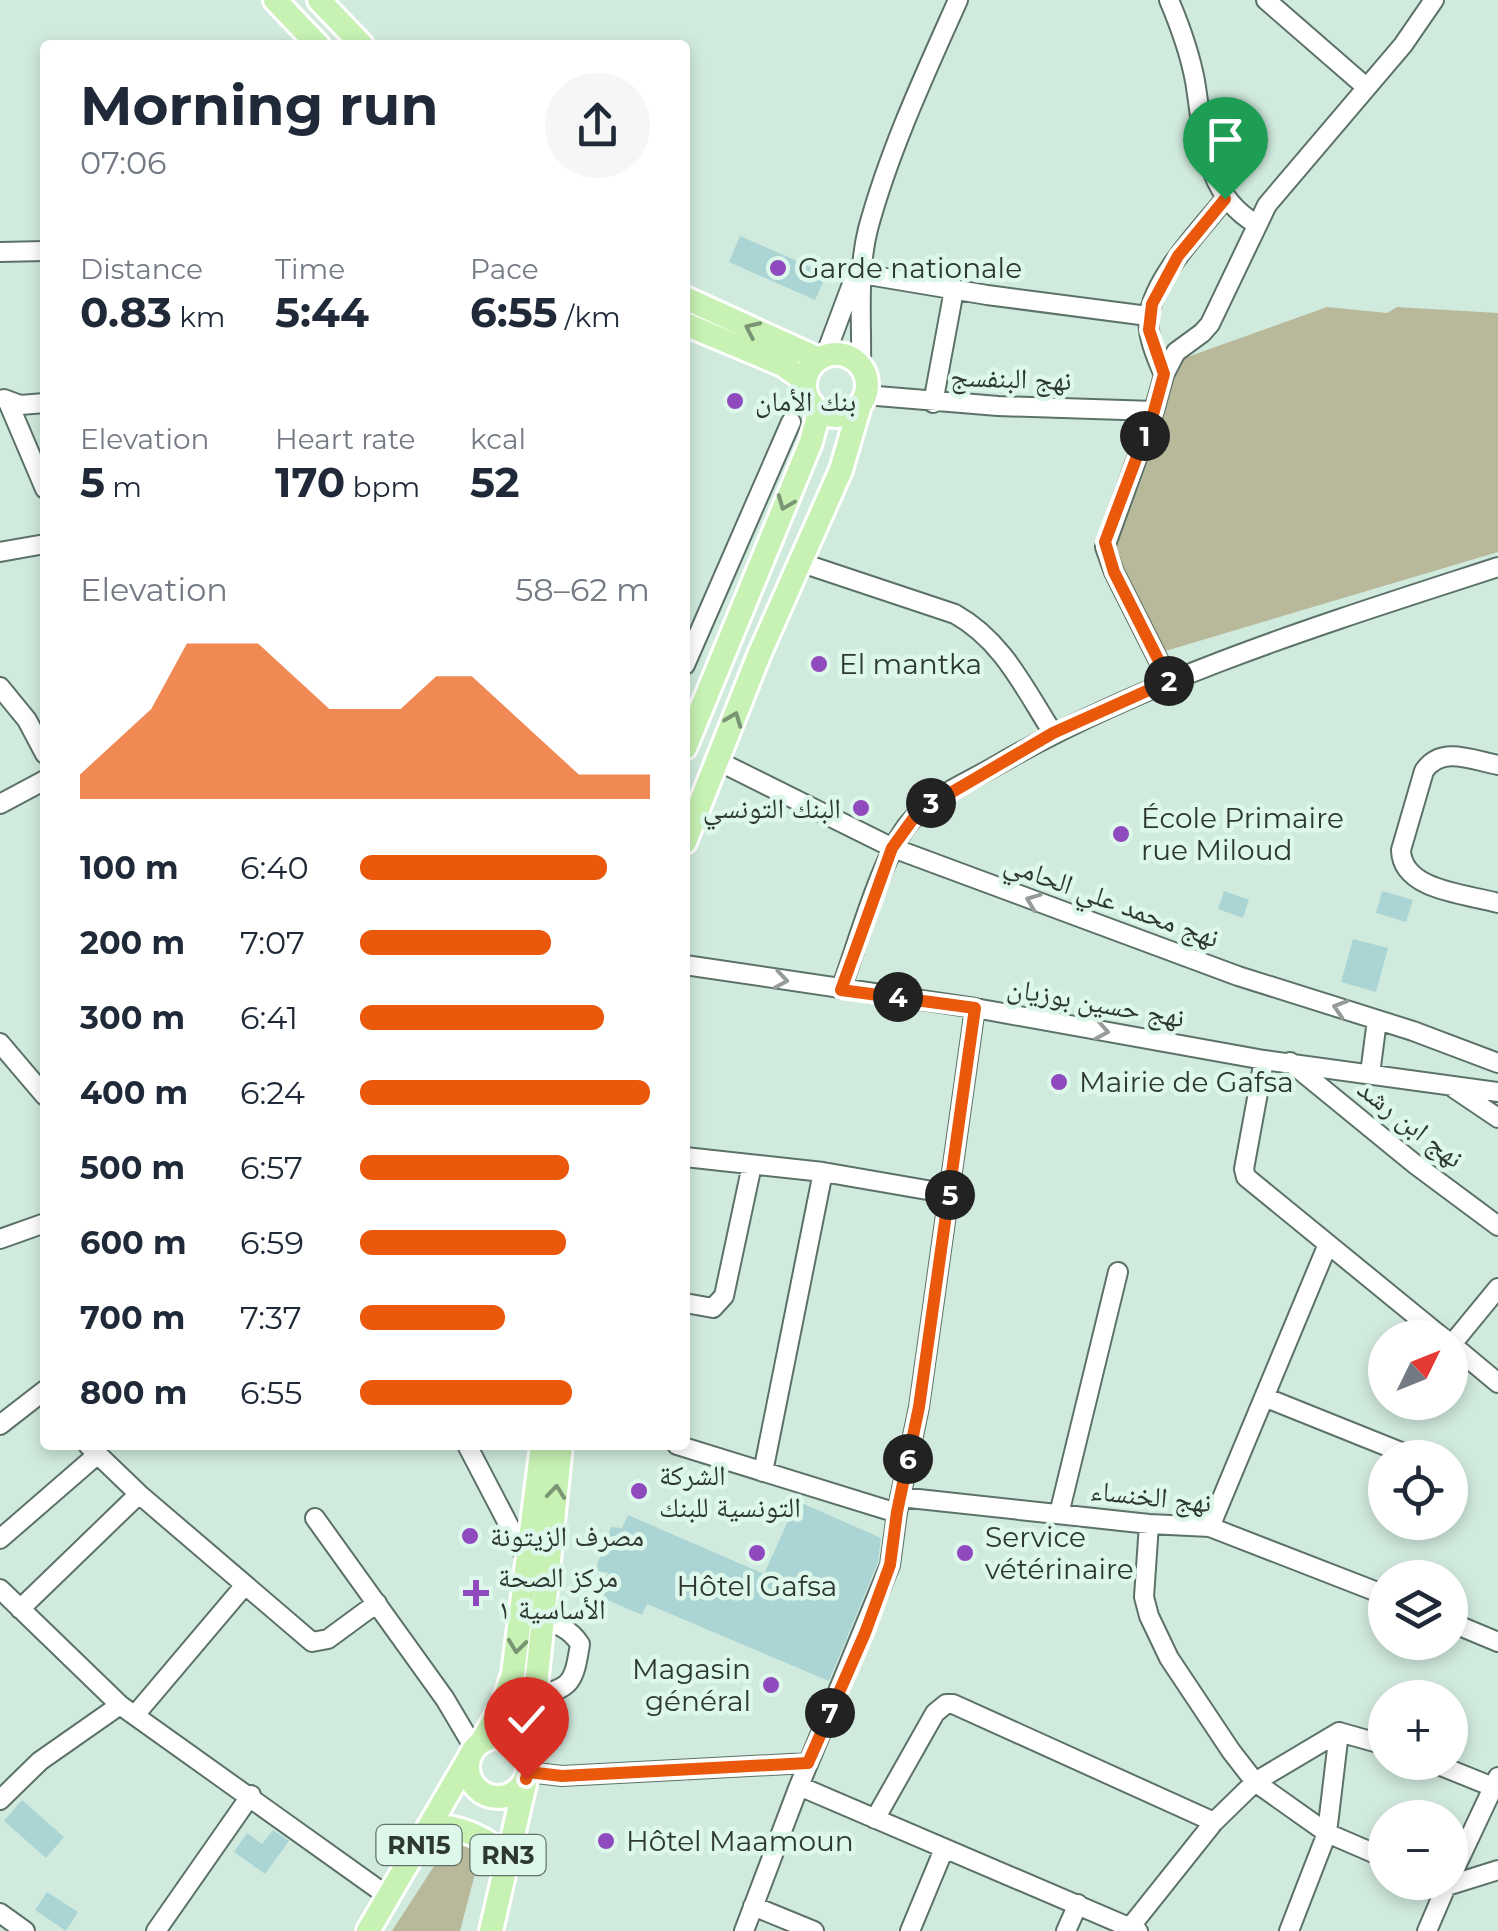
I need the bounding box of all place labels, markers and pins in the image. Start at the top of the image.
pin [1183,97,1268,200]
place label: Garde nationale [798,251,1022,285]
marker: Garde nationale [767,257,789,279]
place label: بنك الأمان [755,384,856,418]
marker: بنك الأمان [724,390,746,412]
pin: 1 [1120,411,1170,461]
place label: El mantka [839,647,982,681]
marker: El mantka [808,653,830,675]
pin: 2 [1144,656,1194,706]
pin: 3 [906,778,956,828]
place label: البنك التونسي [703,791,841,831]
marker: البنك التونسي [850,797,872,819]
place label: École Primaire rue Miloud [1141,801,1344,867]
marker: École Primaire rue Miloud [1110,823,1132,845]
pin: 4 [873,972,923,1022]
place label: Mairie de Gafsa [1079,1065,1294,1099]
marker: Mairie de Gafsa [1048,1071,1070,1093]
pin: 5 [925,1170,975,1220]
pin: 6 [883,1434,933,1484]
place label: الشركة التونسية للبنك [659,1458,801,1524]
marker: الشركة التونسية للبنك [628,1480,650,1502]
place label: مصرف الزيتونة [490,1519,644,1553]
place label: Service vétérinaire [985,1520,1134,1586]
marker: مصرف الزيتونة [459,1525,481,1547]
marker: Hôtel Gafsa [746,1542,768,1564]
marker: Service vétérinaire [954,1542,976,1564]
place label: مركز الصحة الأساسية ١ [498,1560,618,1626]
place label: Hôtel Gafsa [677,1569,837,1603]
marker: مركز الصحة الأساسية ١ [463,1580,489,1606]
place label: Magasin général [632,1652,751,1718]
marker: Magasin général [760,1674,782,1696]
pin [484,1677,569,1780]
pin: 7 [805,1688,855,1738]
place label: Hôtel Maamoun [626,1824,854,1858]
marker: Hôtel Maamoun [595,1830,617,1852]

